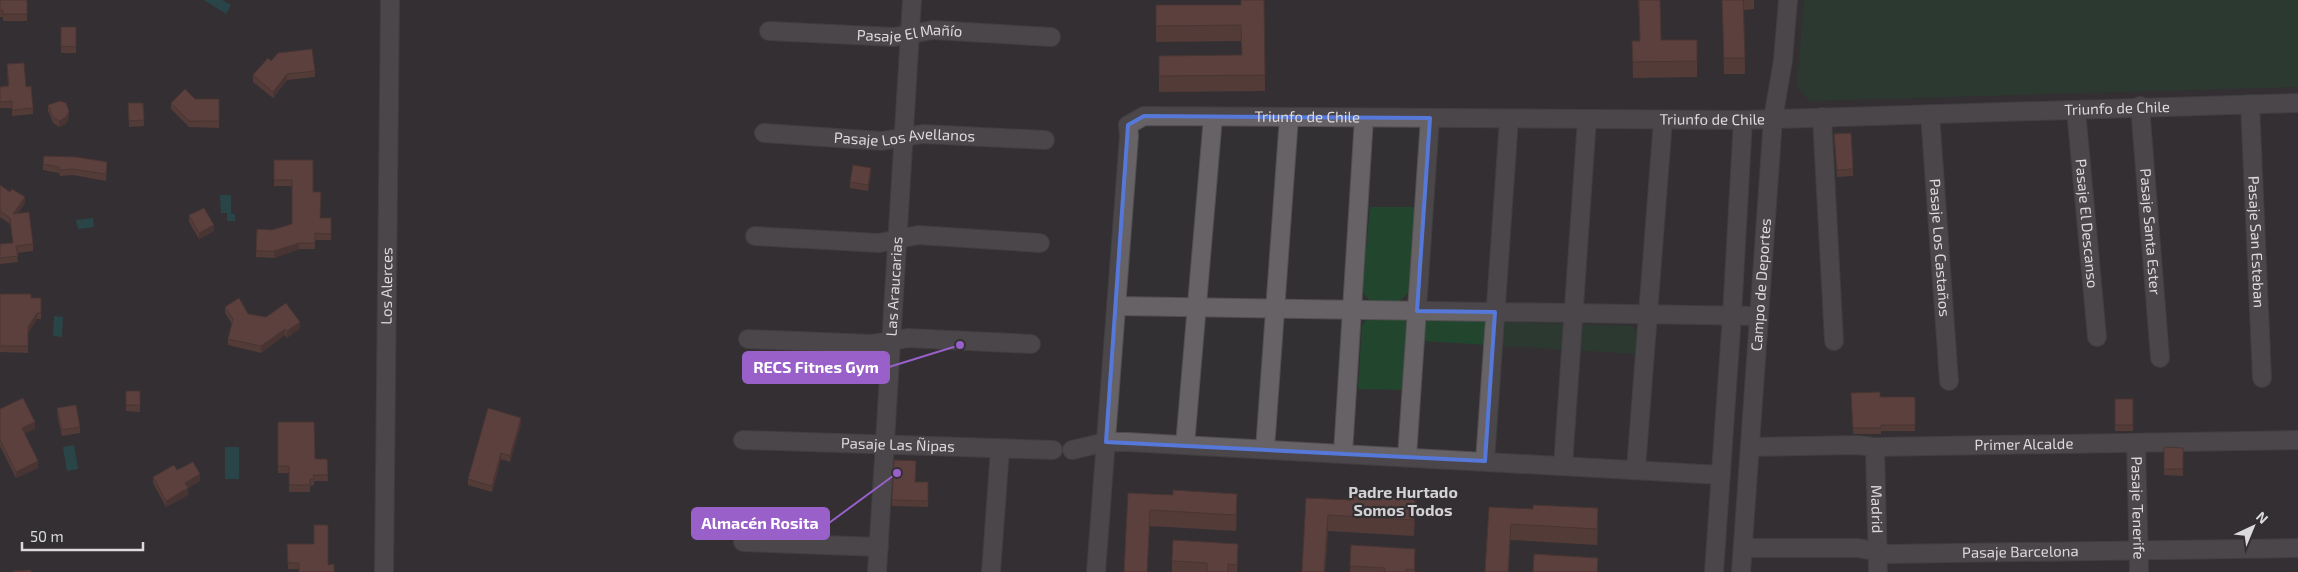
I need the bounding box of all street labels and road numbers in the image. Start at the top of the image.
street label: Pasaje El Mañío [856,20,963,46]
street label: Triunfo de Chile [2064,97,2170,118]
street label: Triunfo de Chile [1255,107,1360,125]
street label: Triunfo de Chile [1660,109,1765,128]
street label: Pasaje Los Avellanos [833,124,976,149]
street label: Pasaje El Descanso [2073,158,2102,289]
street label: Pasaje Santa Ester [2137,168,2165,295]
street label: Pasaje San Esteban [2245,175,2269,308]
street label: Pasaje Los Castaños [1927,178,1954,317]
street label: Campo de Deportes [1747,218,1774,352]
street label: Las Araucarias [881,236,906,337]
street label: Los Alerces [377,247,395,325]
street label: Pasaje Las Ñipas [841,433,955,455]
street label: Primer Alcalde [1974,434,2074,453]
street label: Pasaje Tenerife [2128,456,2149,560]
street label: Madrid [1868,485,1887,533]
street label: Pasaje Barcelona [1962,541,2079,561]

